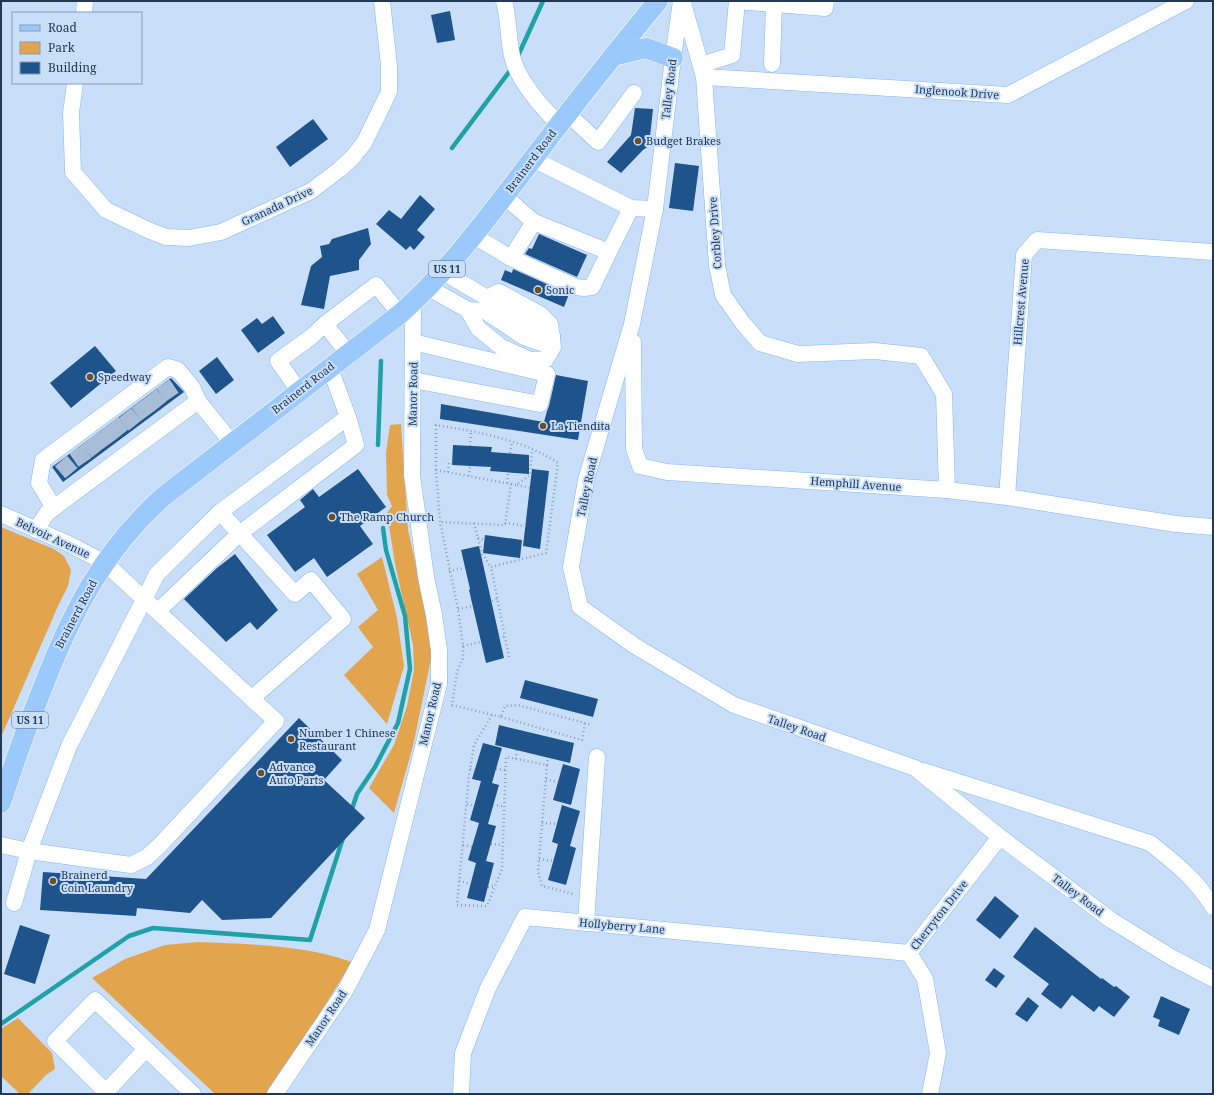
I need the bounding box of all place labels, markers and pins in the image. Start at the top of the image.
place label: Budget Brakes [646,133,721,148]
marker: Budget Brakes [633,136,643,146]
place label: Sonic [546,282,574,297]
marker: Sonic [533,285,543,295]
place label: Speedway [98,369,152,384]
marker: Speedway [85,372,95,382]
place label: La Tiendita [551,418,611,433]
marker: La Tiendita [538,421,548,431]
place label: The Ramp Church [340,509,434,524]
marker: The Ramp Church [327,512,337,522]
place label: Number 1 Chinese Restaurant [299,725,396,753]
marker: Number 1 Chinese Restaurant [286,734,296,744]
place label: Advance Auto Parts [269,759,323,787]
marker: Advance Auto Parts [256,768,266,778]
place label: Brainerd Coin Laundry [61,867,134,895]
marker: Brainerd Coin Laundry [48,876,58,886]

